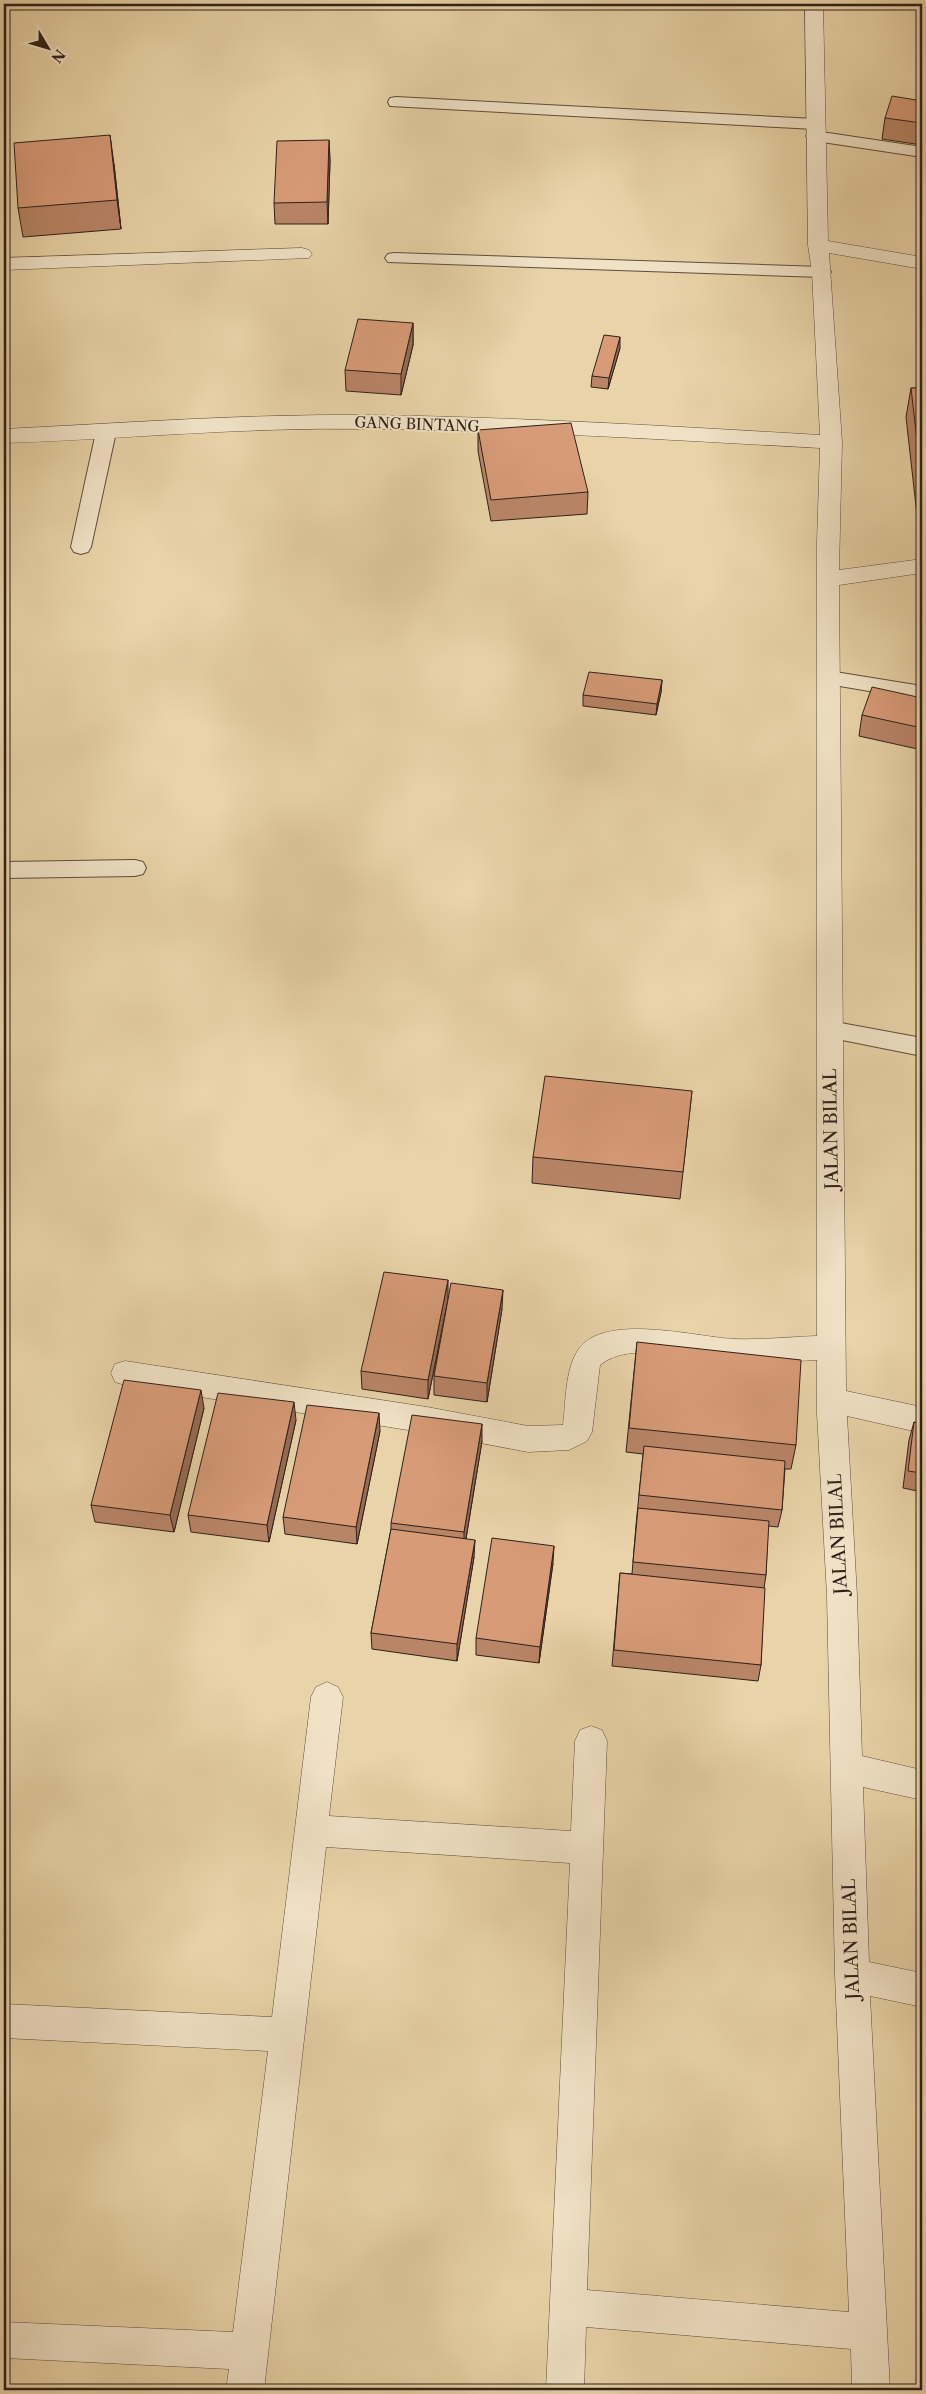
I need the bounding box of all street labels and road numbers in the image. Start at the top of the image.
street label: GANG BINTANG [354,412,480,436]
street label: JALAN BILAL [819,1068,843,1193]
street label: JALAN BILAL [824,1473,852,1598]
street label: JALAN BILAL [838,1878,864,2003]

